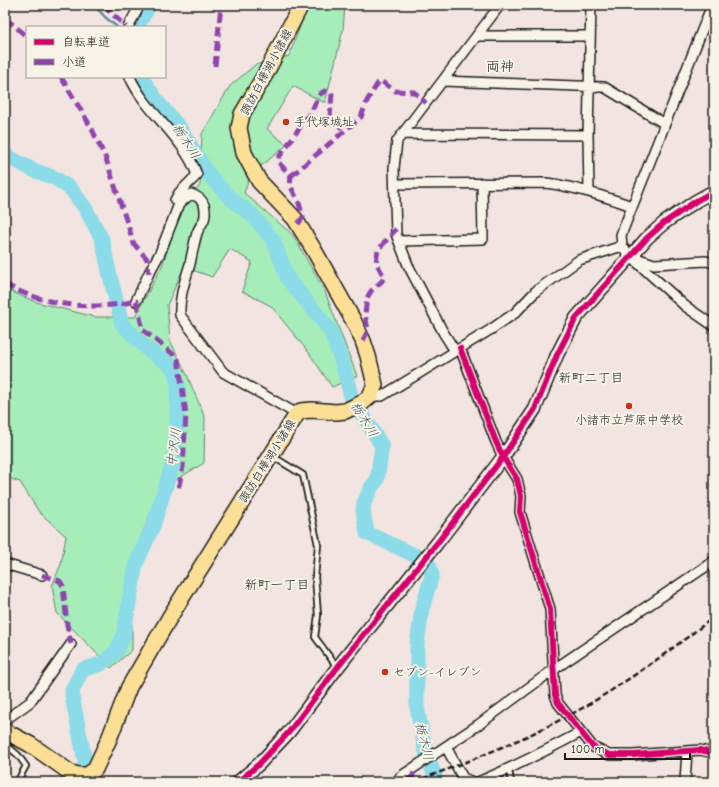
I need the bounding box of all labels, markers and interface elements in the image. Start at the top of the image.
legend [26,26,166,78]
street label: 諏訪白樺湖小諸線 [237,26,295,118]
text: 自転車道 [62,35,110,49]
text: 小道 [62,55,86,69]
district label: 両神 [486,58,514,75]
place label: 手代塚城址 [294,115,354,129]
marker: 手代塚城址 [281,117,291,127]
water label: 栃木川 [170,121,203,162]
district label: 新町二丁目 [558,370,624,385]
water label: 栃木川 [348,399,381,440]
marker: 小諸市立芦原中学校 [624,401,634,411]
place label: 小諸市立芦原中学校 [575,413,683,427]
street label: 諏訪白樺湖小諸線 [236,417,298,505]
water label: 中沢川 [164,427,183,467]
district label: 新町一丁目 [244,577,310,592]
place label: セブン-イレブン [393,665,482,679]
marker: セブン-イレブン [380,667,390,677]
water label: 栃木川 [413,720,437,762]
scale bar [565,735,690,761]
text: 100 m [571,742,604,756]

